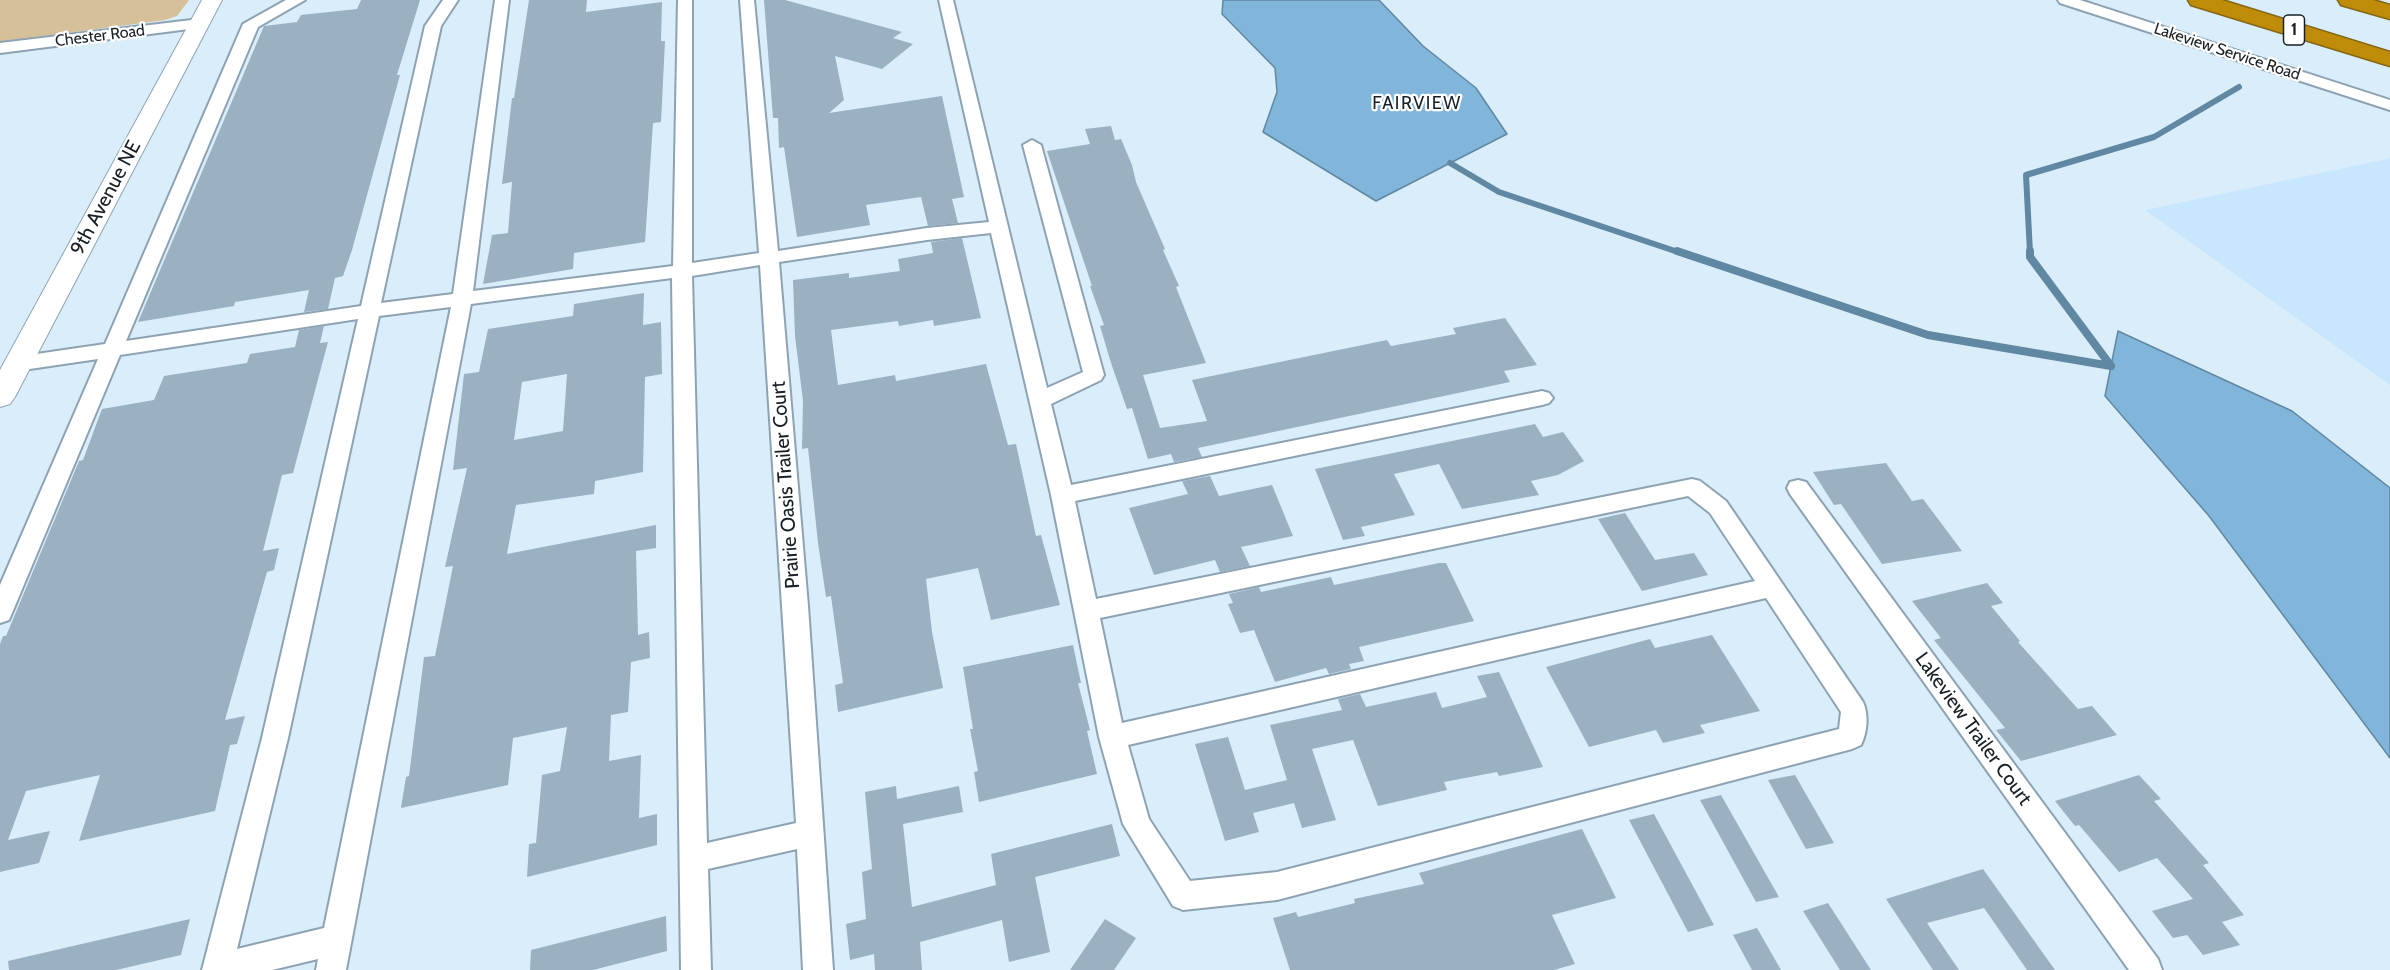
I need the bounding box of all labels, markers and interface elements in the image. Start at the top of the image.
road number: 1 [2284,15,2304,45]
street label: Lakeview Service Road [2151,19,2303,85]
street label: Chester Road [54,21,146,51]
district label: FAIRVIEW [1372,93,1462,115]
street label: 9th Avenue NE [66,137,146,259]
street label: Prairie Oasis Trailer Court [767,380,805,590]
street label: Lakeview Trailer Court [1910,648,2036,810]

